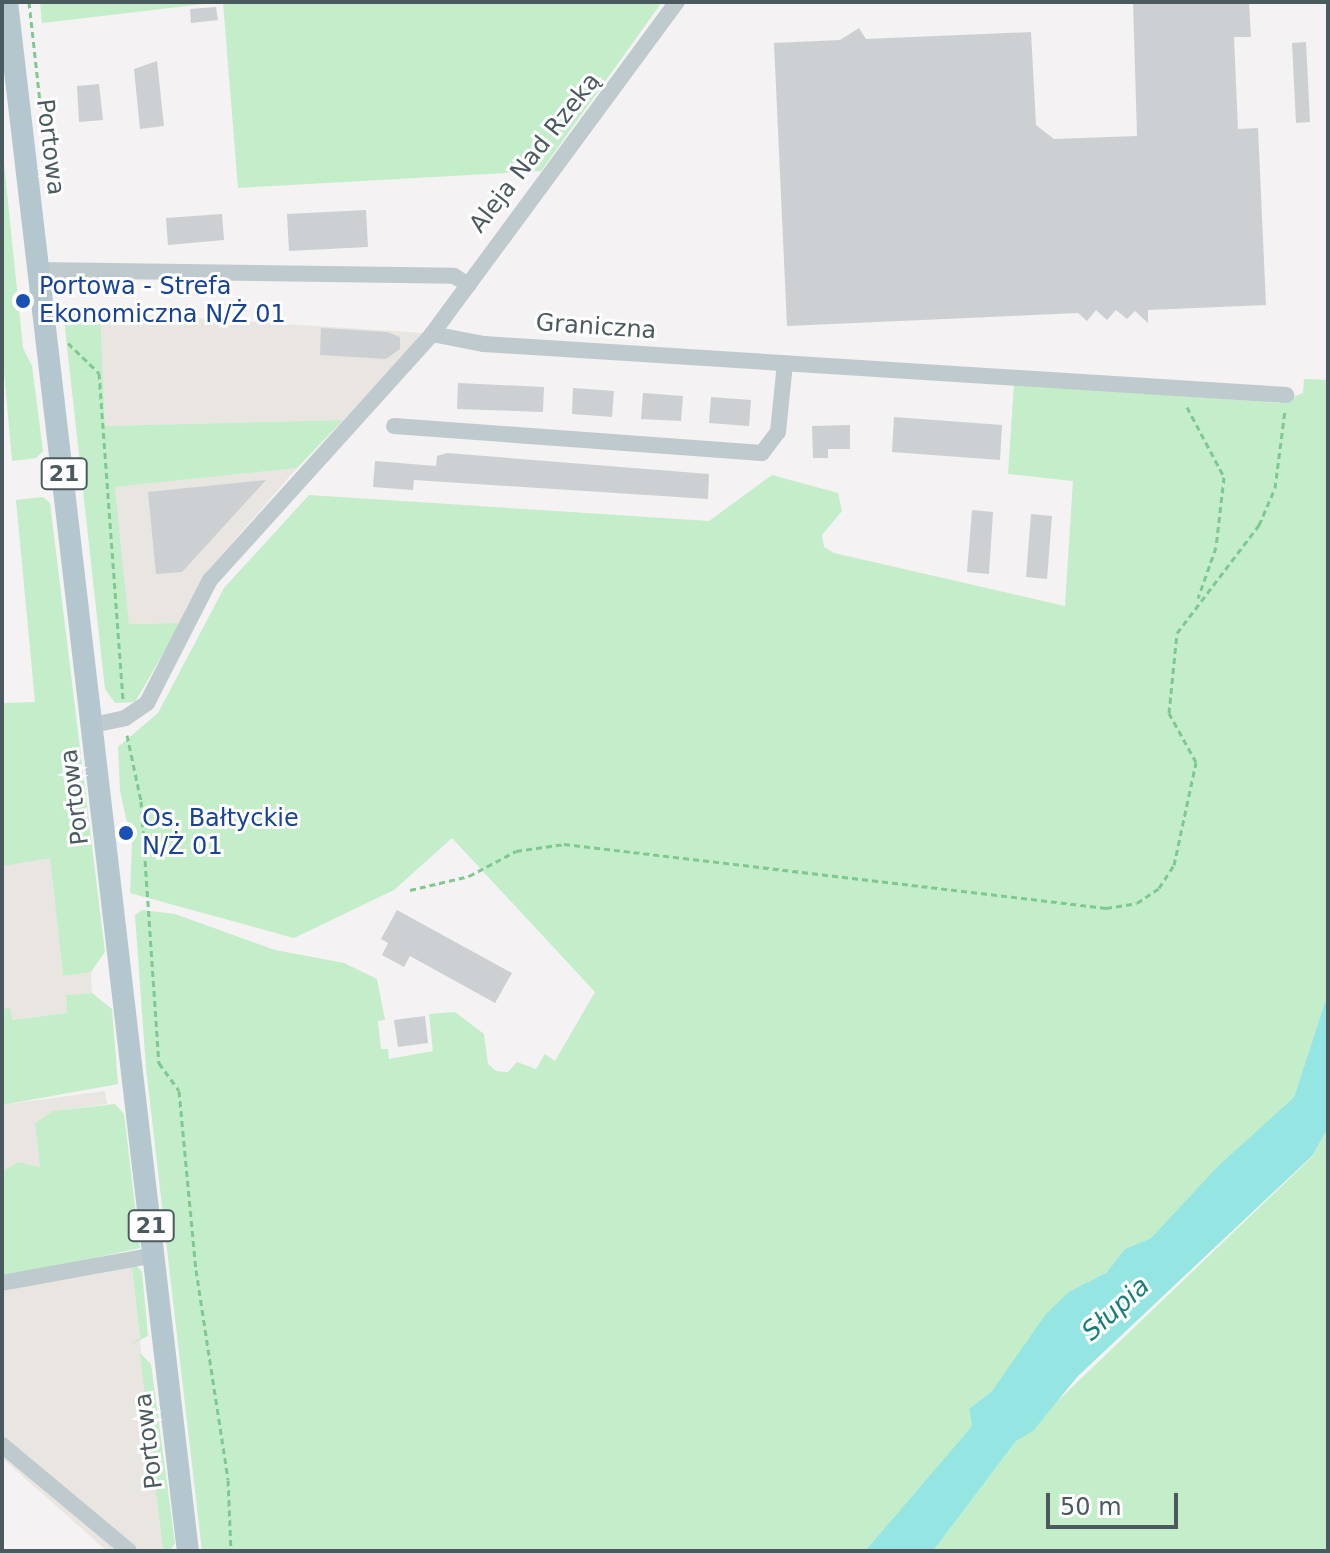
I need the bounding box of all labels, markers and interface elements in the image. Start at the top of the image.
street label: Aleja Nad Rzeką [464,67,606,239]
street label: Portowa [30,97,70,197]
place label: Portowa - Strefa Ekonomiczna N/Ż 01 [39,273,286,329]
marker: Portowa - Strefa Ekonomiczna N/Ż 01 [14,292,32,310]
street label: Graniczna [535,308,657,346]
road number: 21 [40,456,88,492]
street label: Portowa [55,747,95,847]
place label: Os. Bałtyckie N/Ż 01 [142,805,299,861]
marker: Os. Bałtyckie N/Ż 01 [117,824,135,842]
road number: 21 [127,1208,175,1244]
water label: Słupia [1076,1271,1156,1347]
street label: Portowa [129,1391,169,1491]
scale bar [1050,1477,1182,1527]
text: 50 m [1060,1493,1122,1521]

